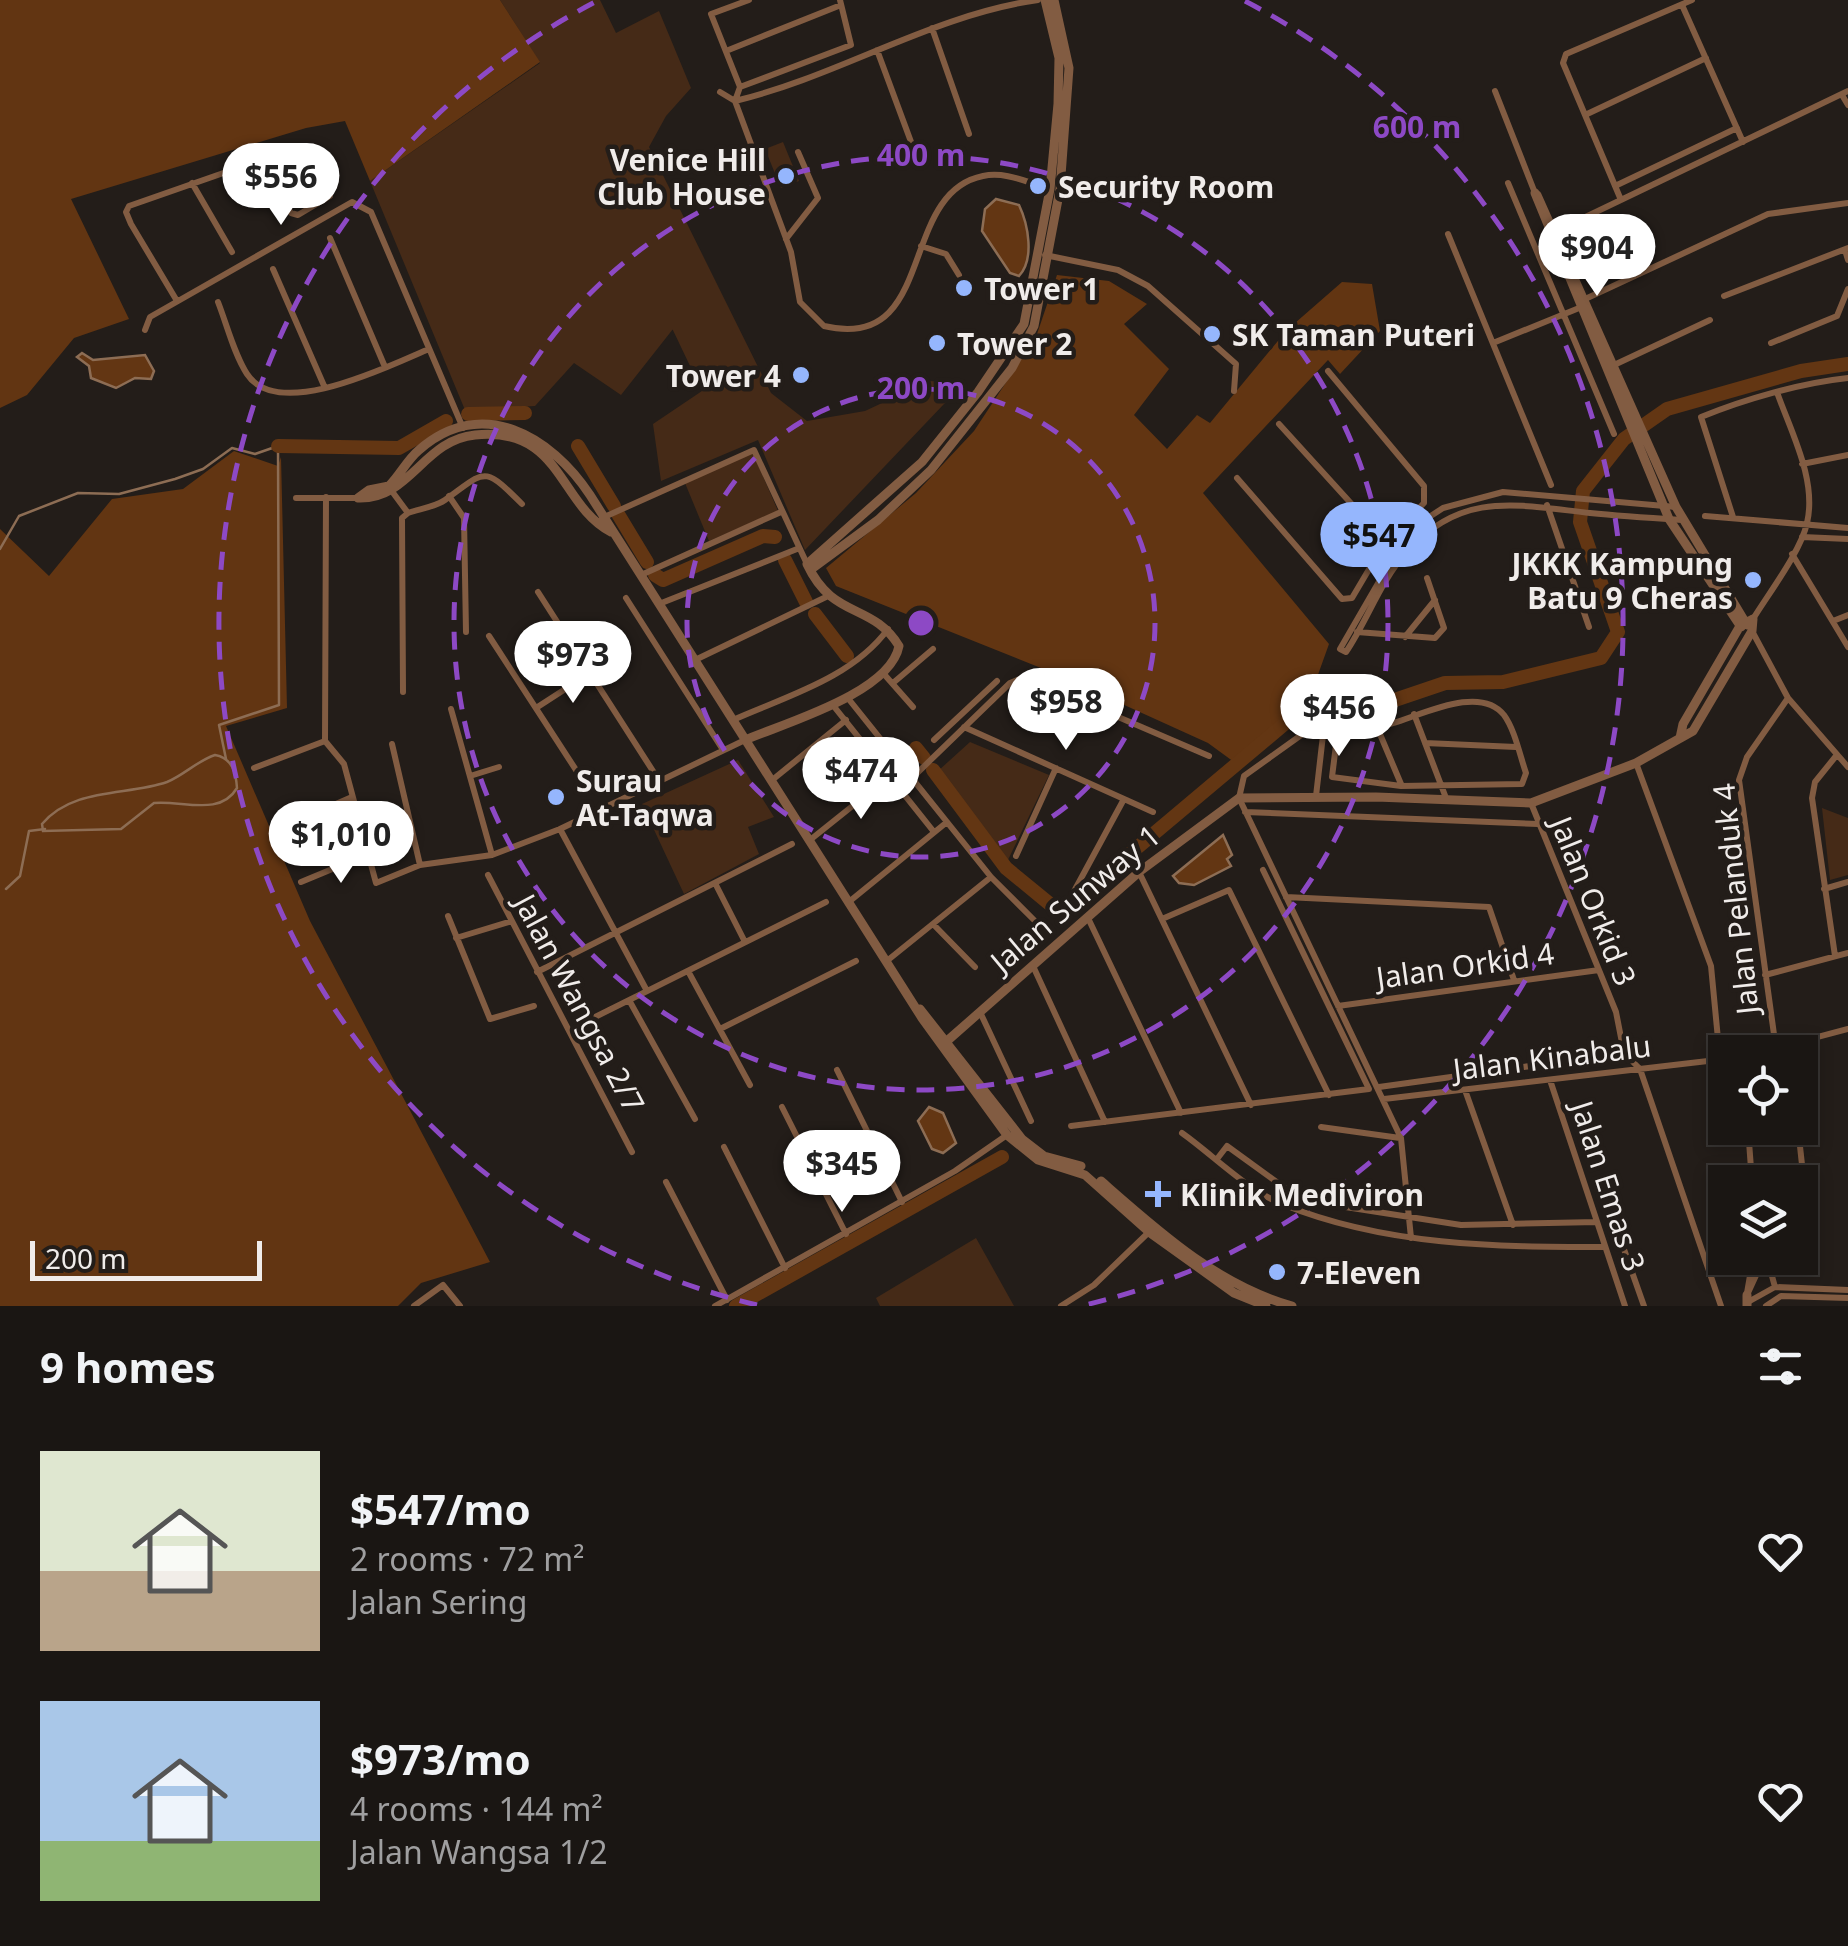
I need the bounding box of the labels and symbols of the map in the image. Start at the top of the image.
text: 600 m [1373,106,1461,147]
text: 400 m [877,134,965,175]
place label: Venice Hill Club House [597,139,766,214]
pin: $556 [222,143,340,228]
marker: Venice Hill Club House [775,165,797,187]
place label: Security Room [1058,166,1274,207]
marker: Security Room [1027,175,1049,197]
pin: $904 [1538,214,1656,299]
place label: Tower 1 [984,268,1099,309]
marker: Tower 1 [953,277,975,299]
place label: SK Taman Puteri [1232,314,1475,355]
place label: Tower 2 [957,323,1072,364]
marker: SK Taman Puteri [1201,323,1223,345]
marker: Tower 2 [926,332,948,354]
place label: Tower 4 [666,355,781,396]
marker: Tower 4 [790,364,812,386]
text: 200 m [877,367,965,408]
pin: $547 [1320,502,1438,587]
place label: JKKK Kampung Batu 9 Cheras [1508,543,1733,618]
marker: JKKK Kampung Batu 9 Cheras [1742,569,1764,591]
centre of rings [903,605,939,641]
pin: $973 [514,621,632,706]
pin: $958 [1007,668,1125,753]
pin: $456 [1280,674,1398,759]
pin: $474 [802,737,920,822]
place label: Surau At-Taqwa [576,760,714,835]
street label: Jalan Pelanduk 4 [1702,781,1768,1020]
marker: Surau At-Taqwa [545,786,567,808]
pin: $1,010 [260,801,422,886]
street label: Jalan Orkid 3 [1540,808,1647,992]
street label: Jalan Sunway 1 [979,815,1169,983]
street label: Jalan Wangsa 2/7 [504,884,655,1119]
street label: Jalan Orkid 4 [1371,932,1556,998]
street label: Jalan Kinabalu [1448,1025,1653,1090]
street label: Jalan Emas 3 [1561,1093,1656,1276]
pin: $345 [783,1130,901,1215]
place label: Klinik Mediviron [1180,1174,1424,1215]
marker: Klinik Mediviron [1145,1181,1171,1207]
scale bar [30,1236,262,1280]
place label: 7-Eleven [1297,1252,1421,1293]
marker: 7-Eleven [1266,1261,1288,1283]

